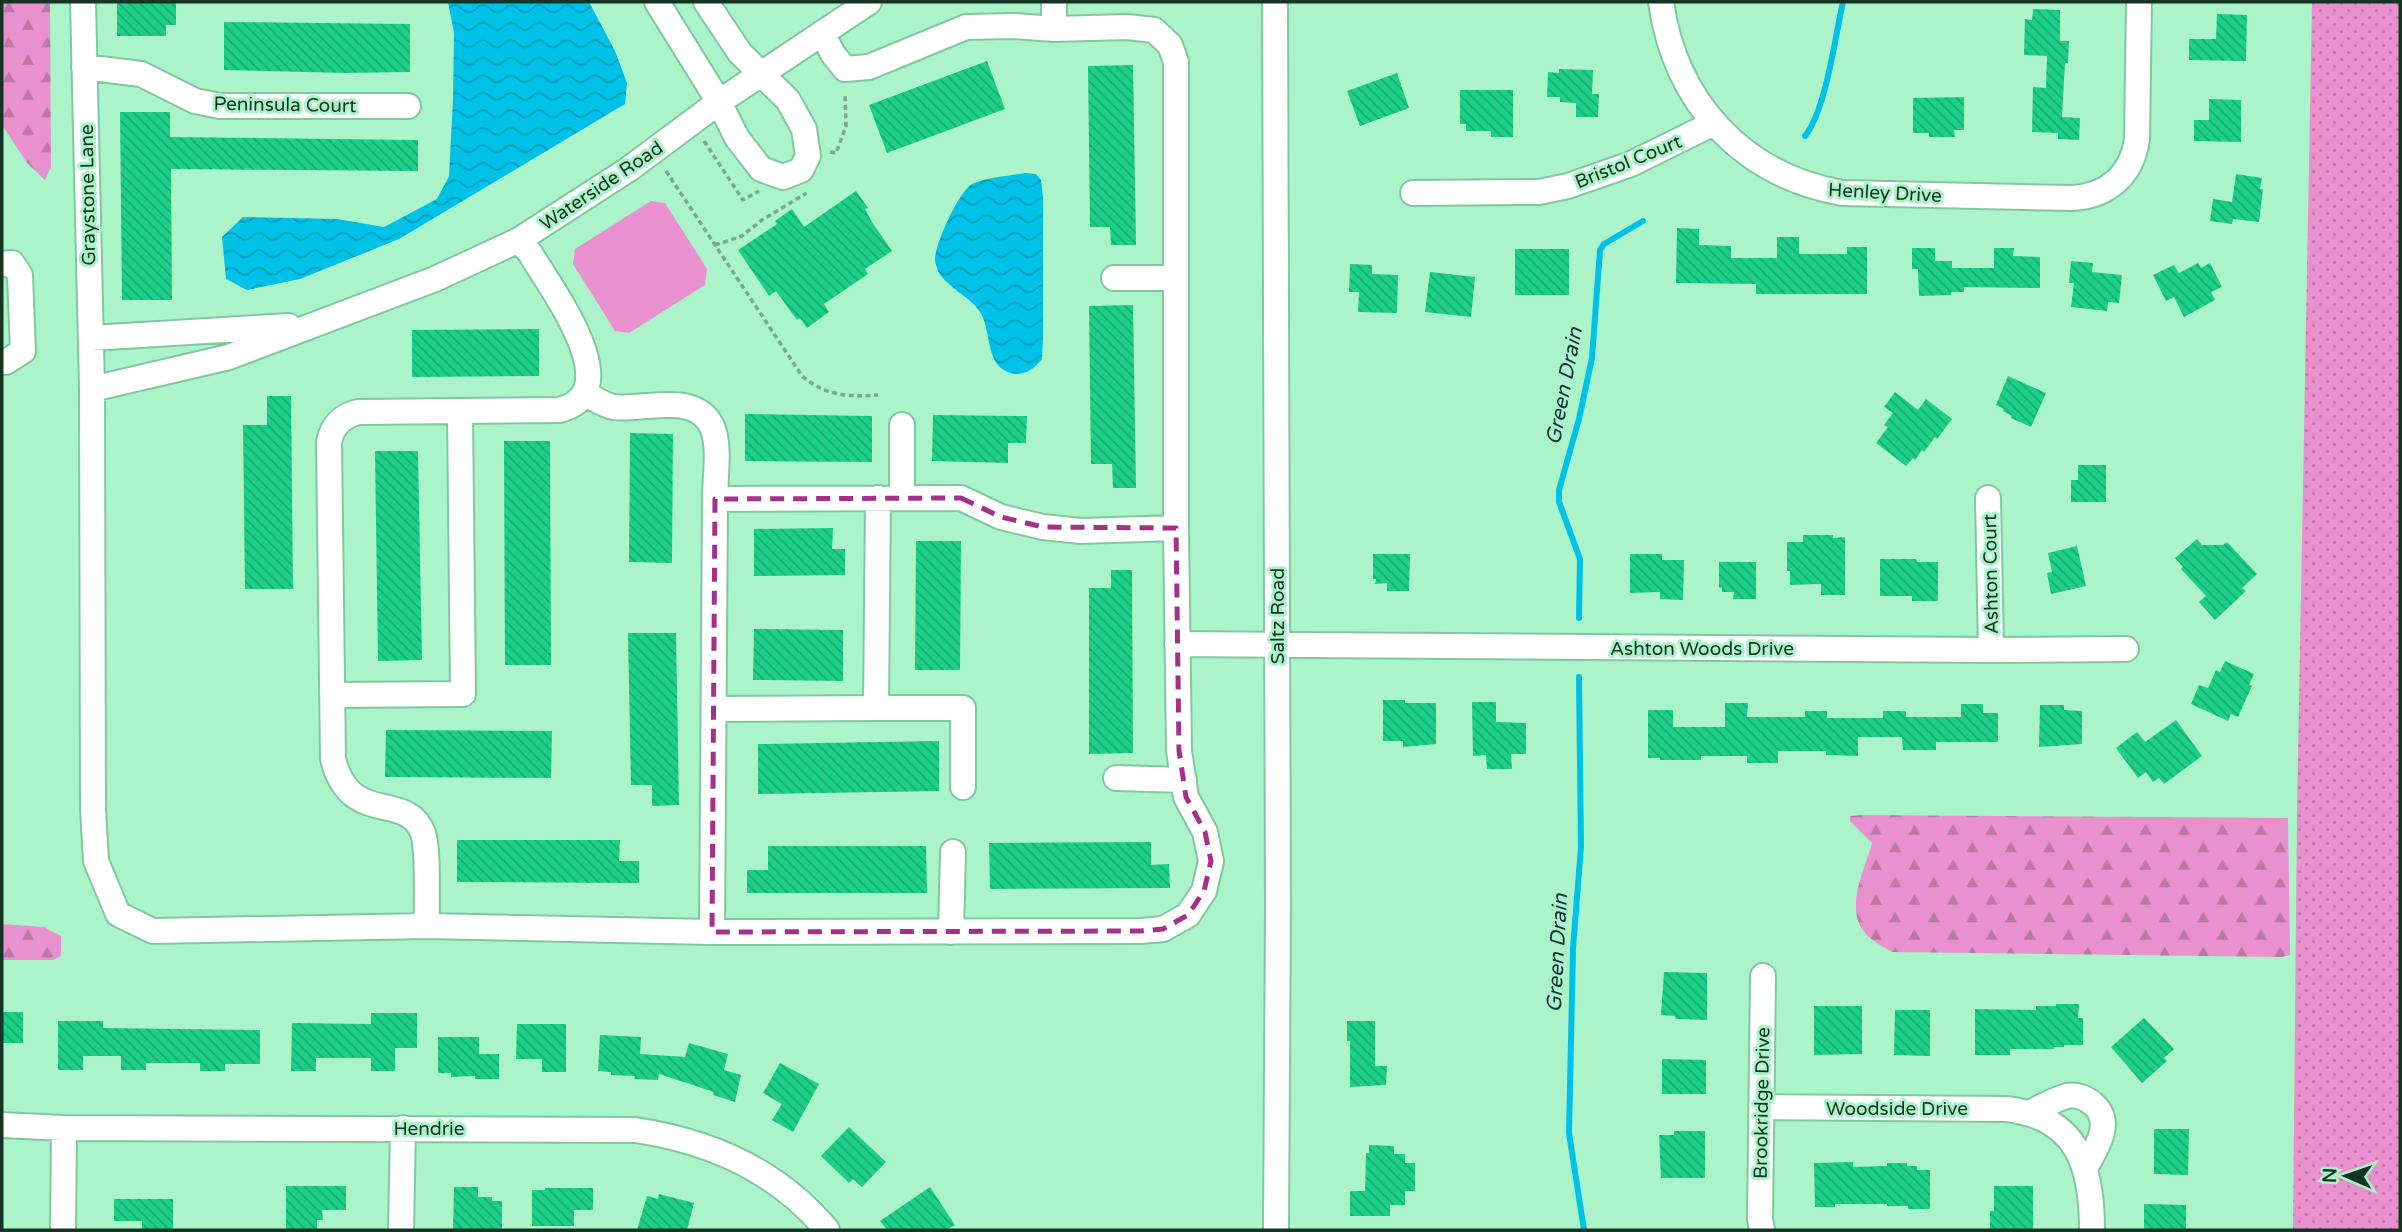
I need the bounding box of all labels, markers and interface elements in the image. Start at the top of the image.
street label: Peninsula Court [213,93,357,117]
street label: Graystone Lane [76,124,100,266]
street label: Bristol Court [1572,131,1685,193]
street label: Waterside Road [536,137,667,235]
street label: Henley Drive [1828,179,1942,207]
water label: Green Drain [1541,324,1588,447]
street label: Ashton Court [1979,514,2003,634]
street label: Saltz Road [1267,568,1289,664]
street label: Ashton Woods Drive [1610,638,1794,660]
water label: Green Drain [1542,892,1573,1013]
street label: Brookridge Drive [1750,1027,1774,1179]
street label: Woodside Drive [1826,1098,1968,1120]
street label: Hendrie [393,1118,465,1140]
north arrow [2311,1141,2381,1211]
text: N [2319,1167,2341,1183]

